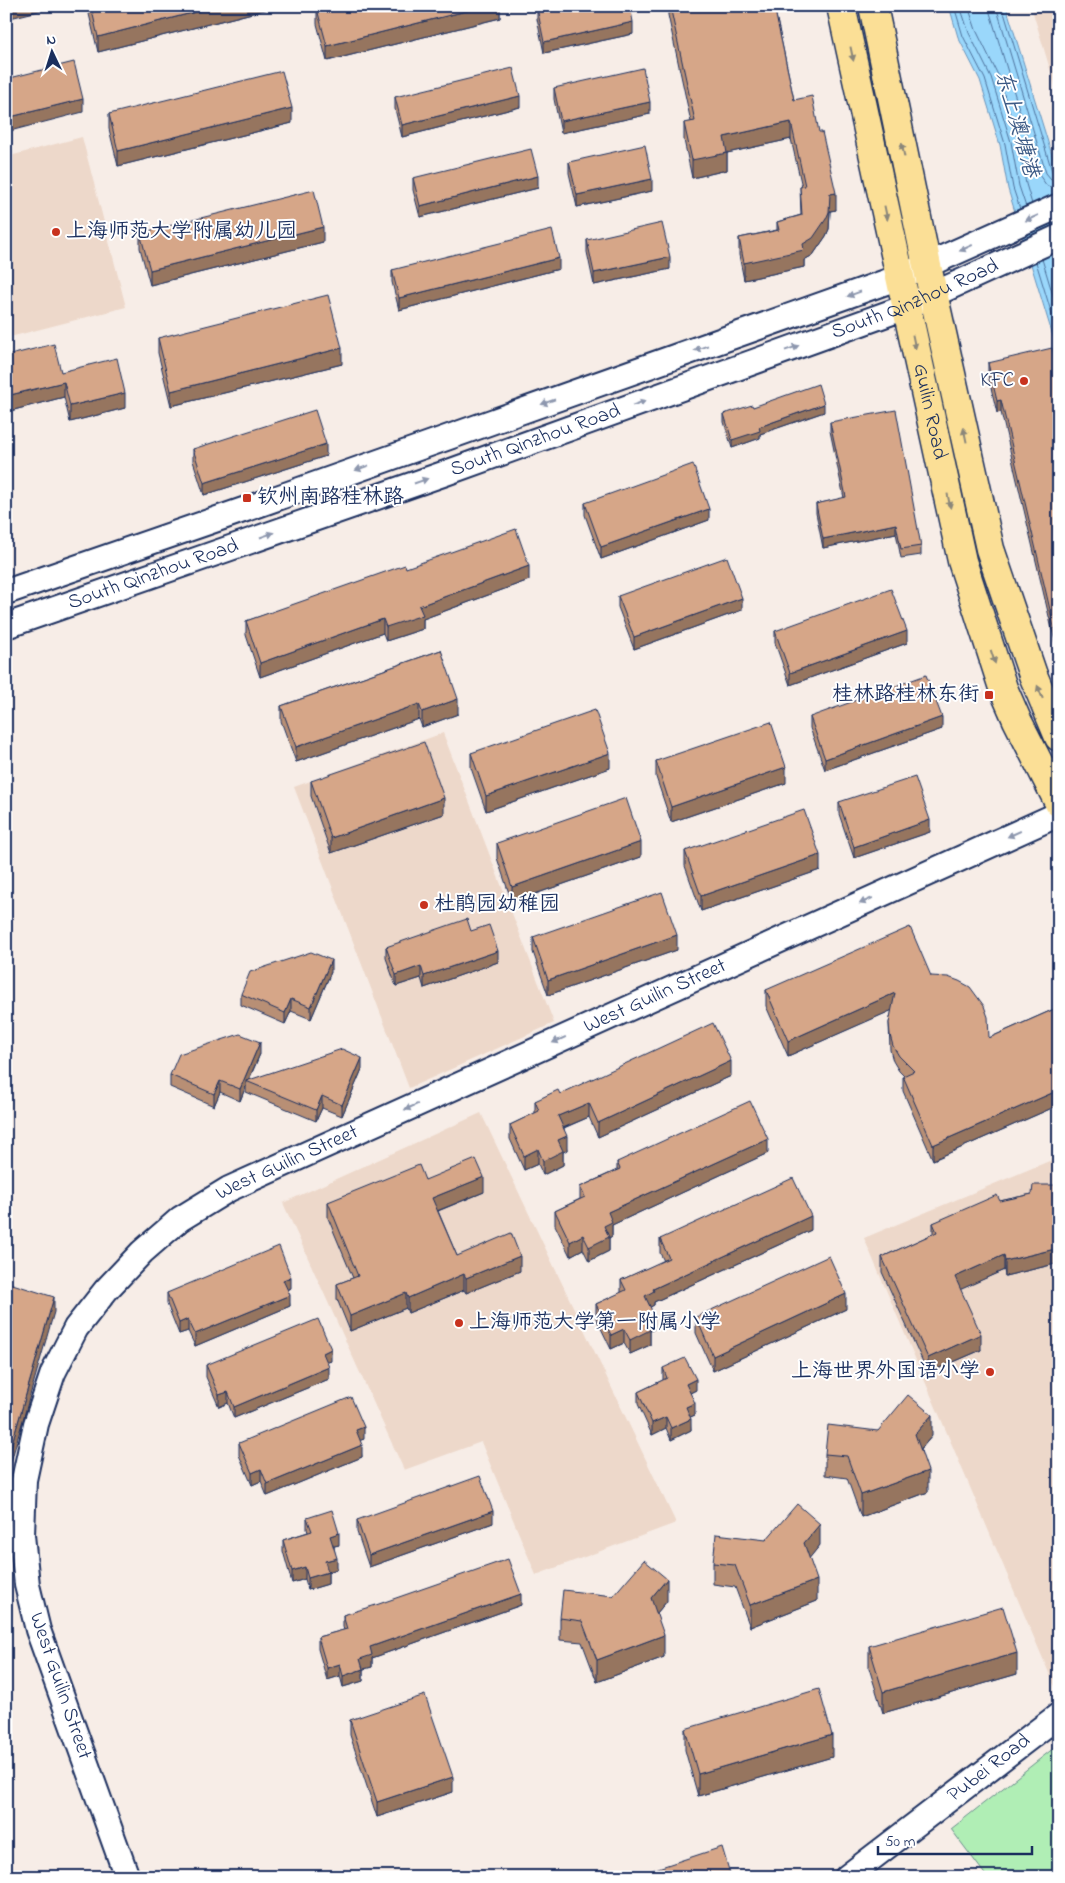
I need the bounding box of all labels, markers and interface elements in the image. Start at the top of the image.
north arrow [28,28,78,78]
text: N [46,30,57,51]
one-way arrow [848,46,856,61]
water label: 东上澳塘港 [985,67,1047,183]
one-way arrow [898,141,906,157]
one-way arrow [882,205,890,220]
one-way arrow [1025,214,1039,222]
place label: 上海师范大学附属幼儿园 [66,217,297,247]
marker: 上海师范大学附属幼儿园 [50,226,62,238]
one-way arrow [959,244,973,252]
street label: South Qinzhou Road [827,251,1004,348]
one-way arrow [846,290,861,298]
one-way arrow [910,334,918,350]
one-way arrow [693,344,708,352]
one-way arrow [785,344,800,351]
street label: Guilin Road [904,361,954,463]
place label: KFC [980,366,1014,396]
marker: KFC [1018,375,1030,387]
street label: South Qinzhou Road [446,396,625,485]
one-way arrow [540,398,555,406]
one-way arrow [632,399,647,406]
one-way arrow [961,427,969,443]
one-way arrow [354,465,369,473]
one-way arrow [413,477,428,484]
place label: 钦州南路桂林路 [257,483,404,513]
marker: 钦州南路桂林路 [241,492,253,504]
one-way arrow [945,493,953,508]
street label: South Qinzhou Road [64,531,243,618]
one-way arrow [260,531,275,539]
one-way arrow [990,650,998,665]
place label: 桂林路桂林东街 [832,680,979,710]
one-way arrow [1036,685,1044,699]
marker: 桂林路桂林东街 [983,689,995,701]
one-way arrow [1007,831,1021,839]
place label: 杜鹃园幼稚园 [434,890,560,920]
one-way arrow [859,897,873,905]
marker: 杜鹃园幼稚园 [418,899,430,911]
street label: West Guilin Street [579,951,731,1042]
one-way arrow [552,1036,566,1044]
one-way arrow [404,1103,418,1111]
street label: West Guilin Street [210,1117,363,1209]
place label: 上海师范大学第一附属小学 [469,1308,721,1338]
marker: 上海师范大学第一附属小学 [453,1317,465,1329]
place label: 上海世界外国语小学 [791,1357,980,1387]
marker: 上海世界外国语小学 [984,1366,996,1378]
street label: West Guilin Street [21,1609,99,1763]
street label: Pubei Road [941,1726,1037,1810]
scale bar [878,1823,1031,1855]
text: 50 m [885,1831,916,1853]

